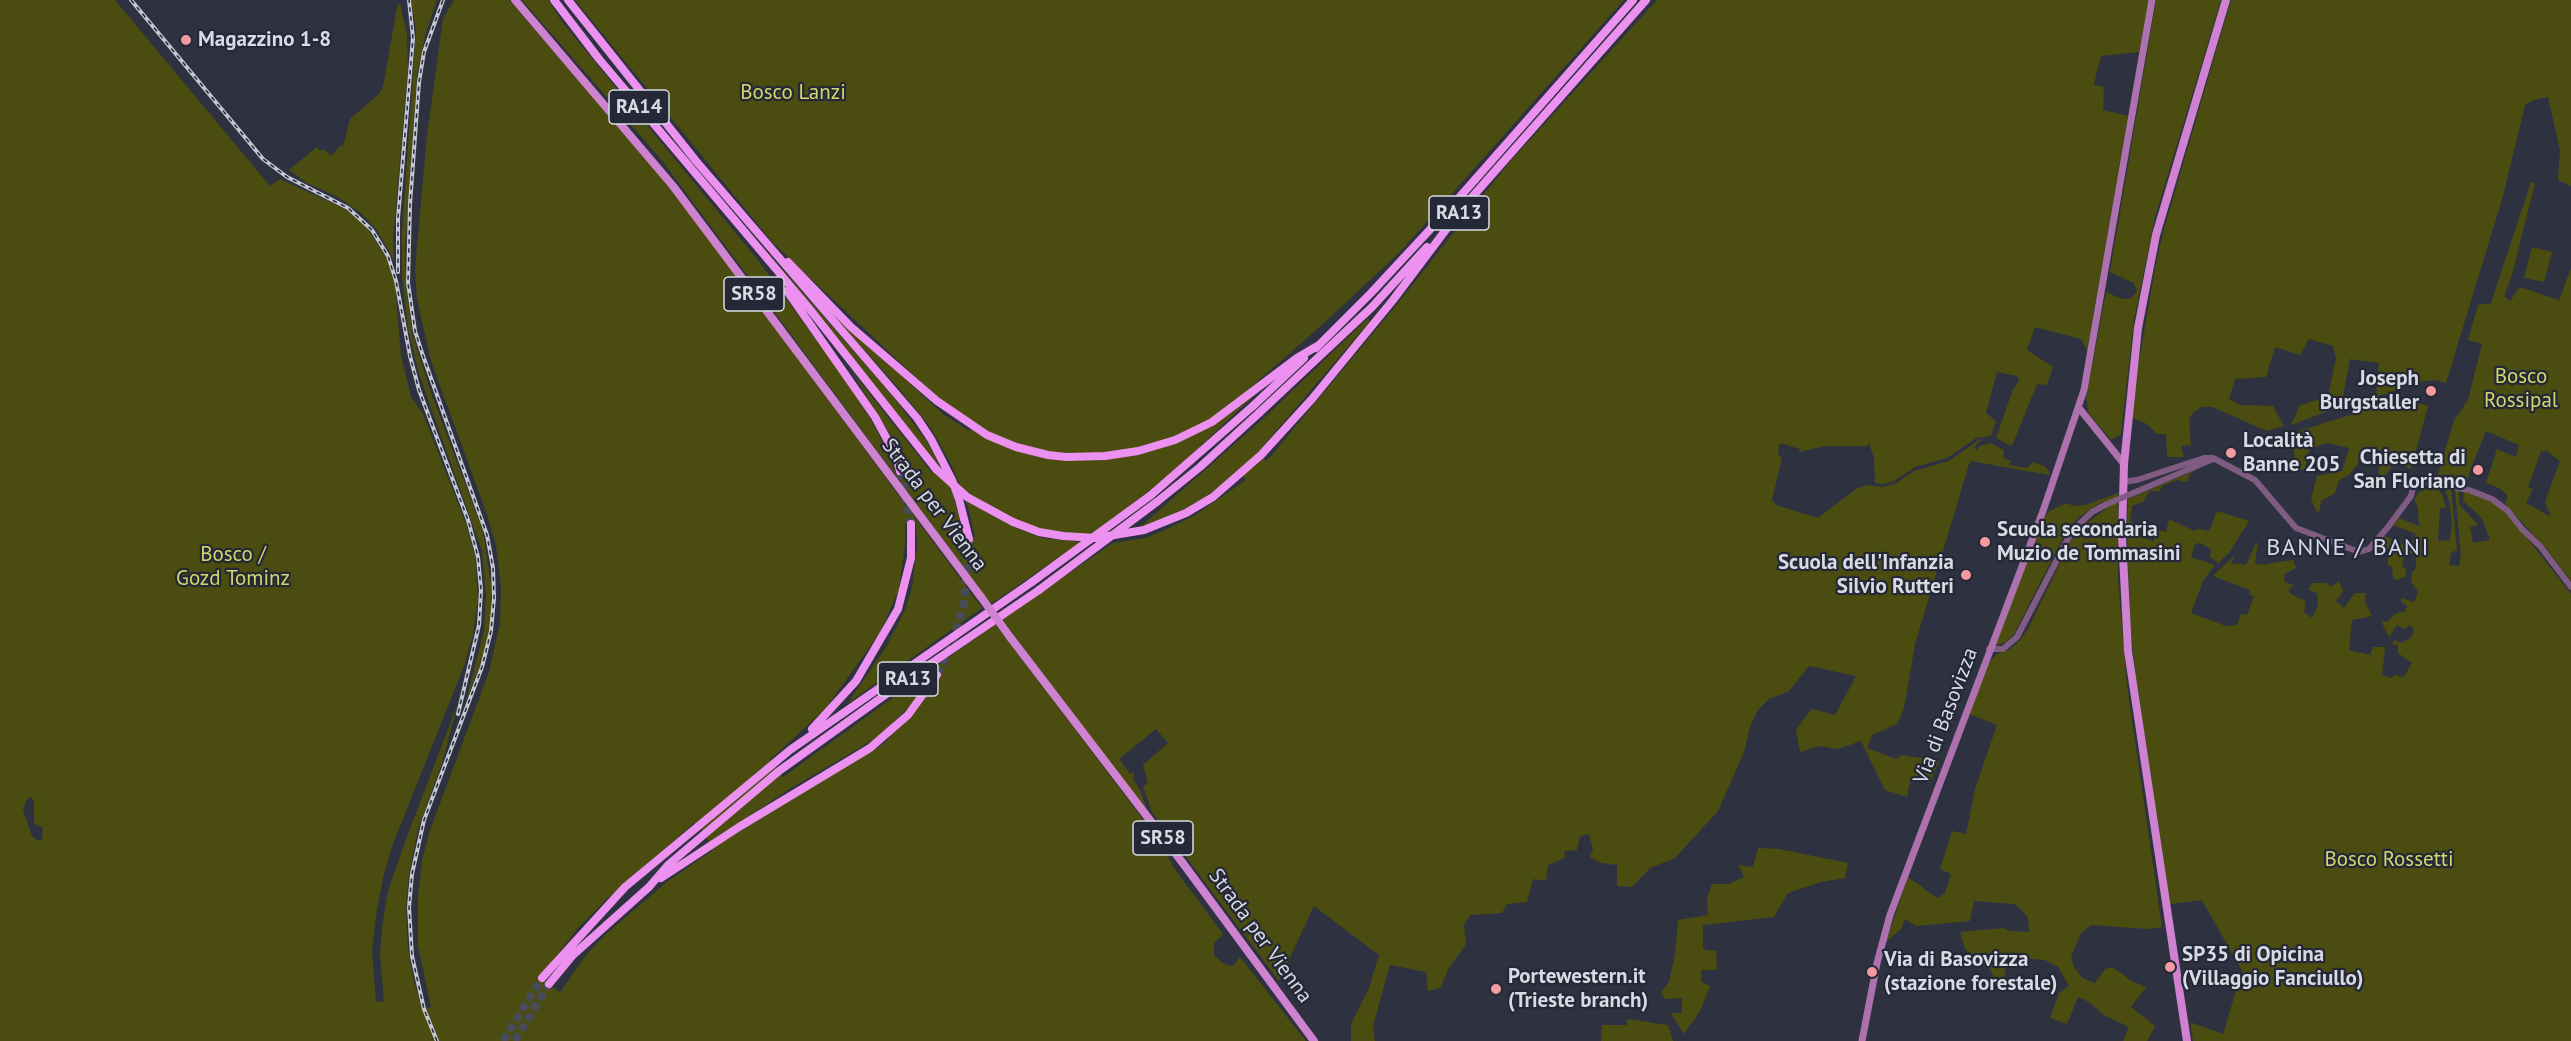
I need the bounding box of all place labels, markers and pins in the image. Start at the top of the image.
place label: Magazzino 1-8 [198,27,331,53]
marker: Magazzino 1-8 [179,33,193,47]
place label: Joseph Burgstaller [2320,366,2419,416]
marker: Joseph Burgstaller [2424,384,2438,398]
place label: Località Banne 205 [2243,428,2340,478]
place label: Chiesetta di San Floriano [2353,445,2466,495]
marker: Località Banne 205 [2224,446,2238,460]
marker: Chiesetta di San Floriano [2471,463,2485,477]
place label: Scuola secondaria Muzio de Tommasini [1997,517,2181,567]
marker: Scuola secondaria Muzio de Tommasini [1978,535,1992,549]
place label: Scuola dell'Infanzia Silvio Rutteri [1778,550,1954,600]
marker: Scuola dell'Infanzia Silvio Rutteri [1959,568,1973,582]
place label: SP35 di Opicina (Villaggio Fanciullo) [2182,942,2363,992]
place label: Via di Basovizza (stazione forestale) [1884,947,2057,997]
marker: SP35 di Opicina (Villaggio Fanciullo) [2163,960,2177,974]
place label: Portewestern.it (Trieste branch) [1508,964,1648,1014]
marker: Via di Basovizza (stazione forestale) [1865,965,1879,979]
marker: Portewestern.it (Trieste branch) [1489,982,1503,996]

